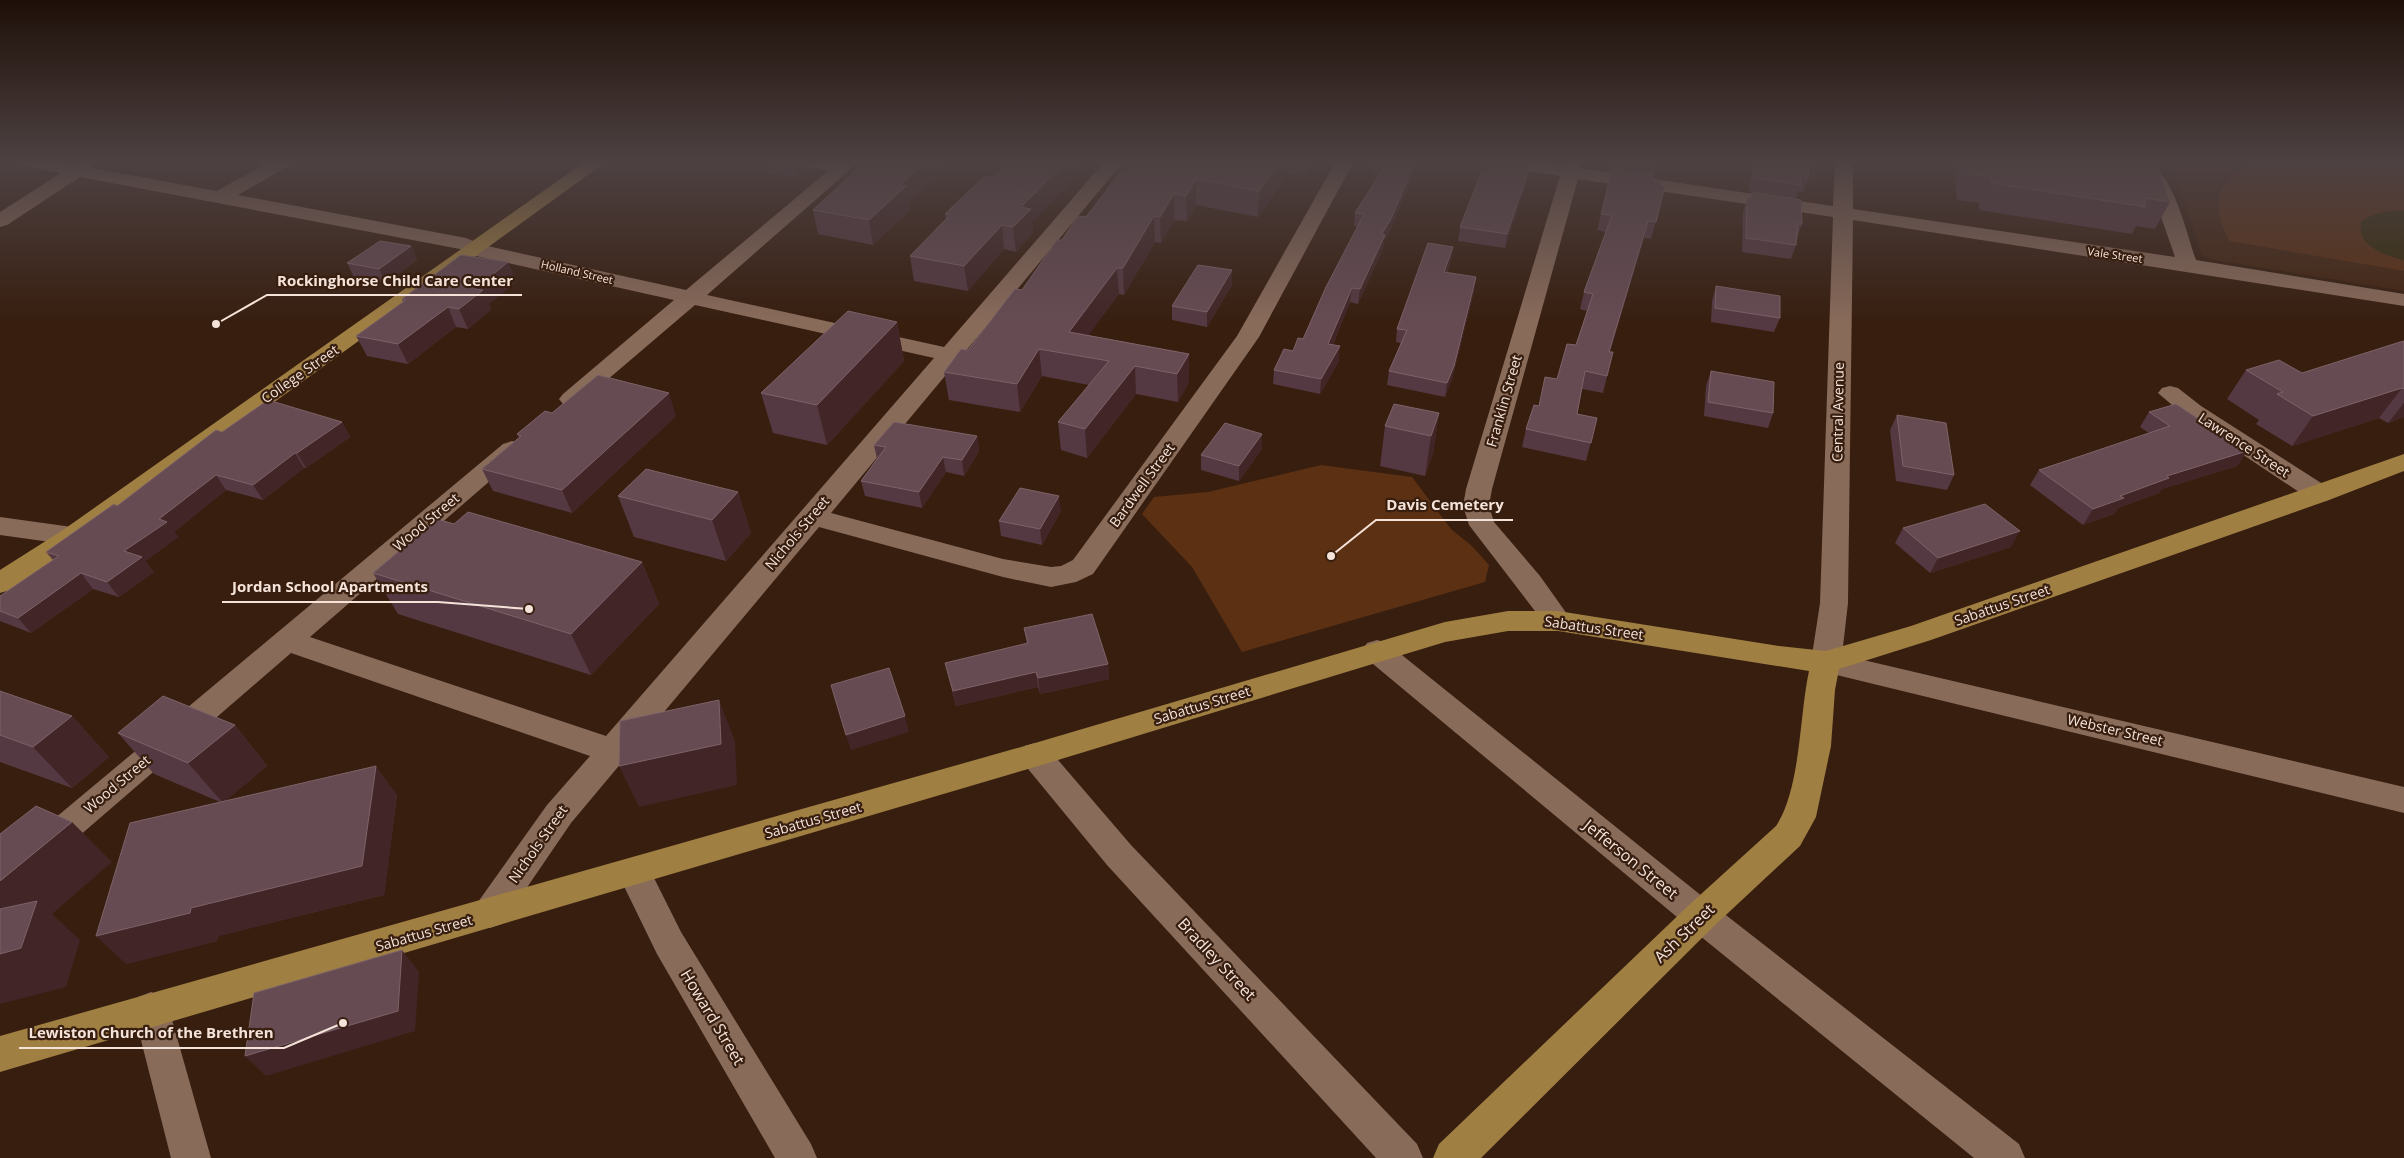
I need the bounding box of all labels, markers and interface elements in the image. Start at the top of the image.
street label: Vale Street [2087,243,2144,266]
street label: Holland Street [540,256,615,287]
callout: Rockinghorse Child Care Center [267,265,522,295]
text: Rockinghorse Child Care Center [277,270,513,290]
street label: College Street [257,340,342,407]
street label: Franklin Street [1481,353,1526,449]
street label: Central Avenue [1827,362,1848,462]
street label: Lawrence Street [2195,408,2294,481]
street label: Bardwell Street [1105,439,1179,531]
street label: Wood Street [389,488,463,555]
callout: Davis Cemetery [1376,490,1513,520]
street label: Nichols Street [760,492,833,574]
text: Davis Cemetery [1386,494,1504,514]
callout: Jordan School Apartments [222,572,438,602]
text: Jordan School Apartments [230,576,428,596]
street label: Sabattus Street [1952,579,2052,630]
street label: Sabattus Street [1543,611,1645,644]
street label: Sabattus Street [1151,681,1252,728]
street label: Webster Street [2066,709,2165,750]
street label: Wood Street [80,750,154,817]
street label: Sabattus Street [762,797,863,842]
street label: Nichols Street [504,801,571,886]
street label: Jefferson Street [1578,813,1683,904]
street label: Ash Street [1649,898,1719,967]
street label: Sabattus Street [373,910,474,955]
street label: Bradley Street [1173,913,1261,1005]
street label: Howard Street [676,965,750,1069]
callout: Lewiston Church of the Brethren [19,1018,284,1048]
text: Lewiston Church of the Brethren [28,1022,274,1042]

